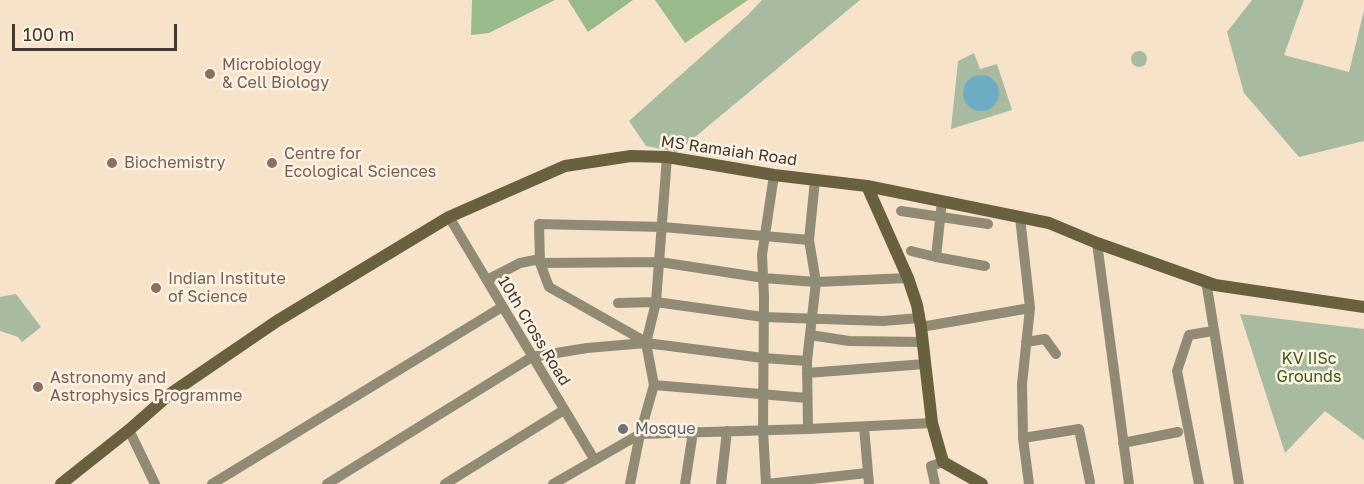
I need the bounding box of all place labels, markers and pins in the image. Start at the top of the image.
place label: Microbiology & Cell Biology [222,55,329,93]
marker: Microbiology & Cell Biology [203,67,217,81]
place label: Centre for Ecological Sciences [284,144,436,182]
place label: Biochemistry [124,153,225,173]
marker: Biochemistry [105,156,119,170]
marker: Centre for Ecological Sciences [265,156,279,170]
place label: Indian Institute of Science [168,269,286,307]
marker: Indian Institute of Science [149,281,163,295]
place label: Astronomy and Astrophysics Programme [50,368,242,406]
marker: Astronomy and Astrophysics Programme [31,380,45,394]
place label: Mosque [635,419,696,439]
marker: Mosque [616,422,630,436]

